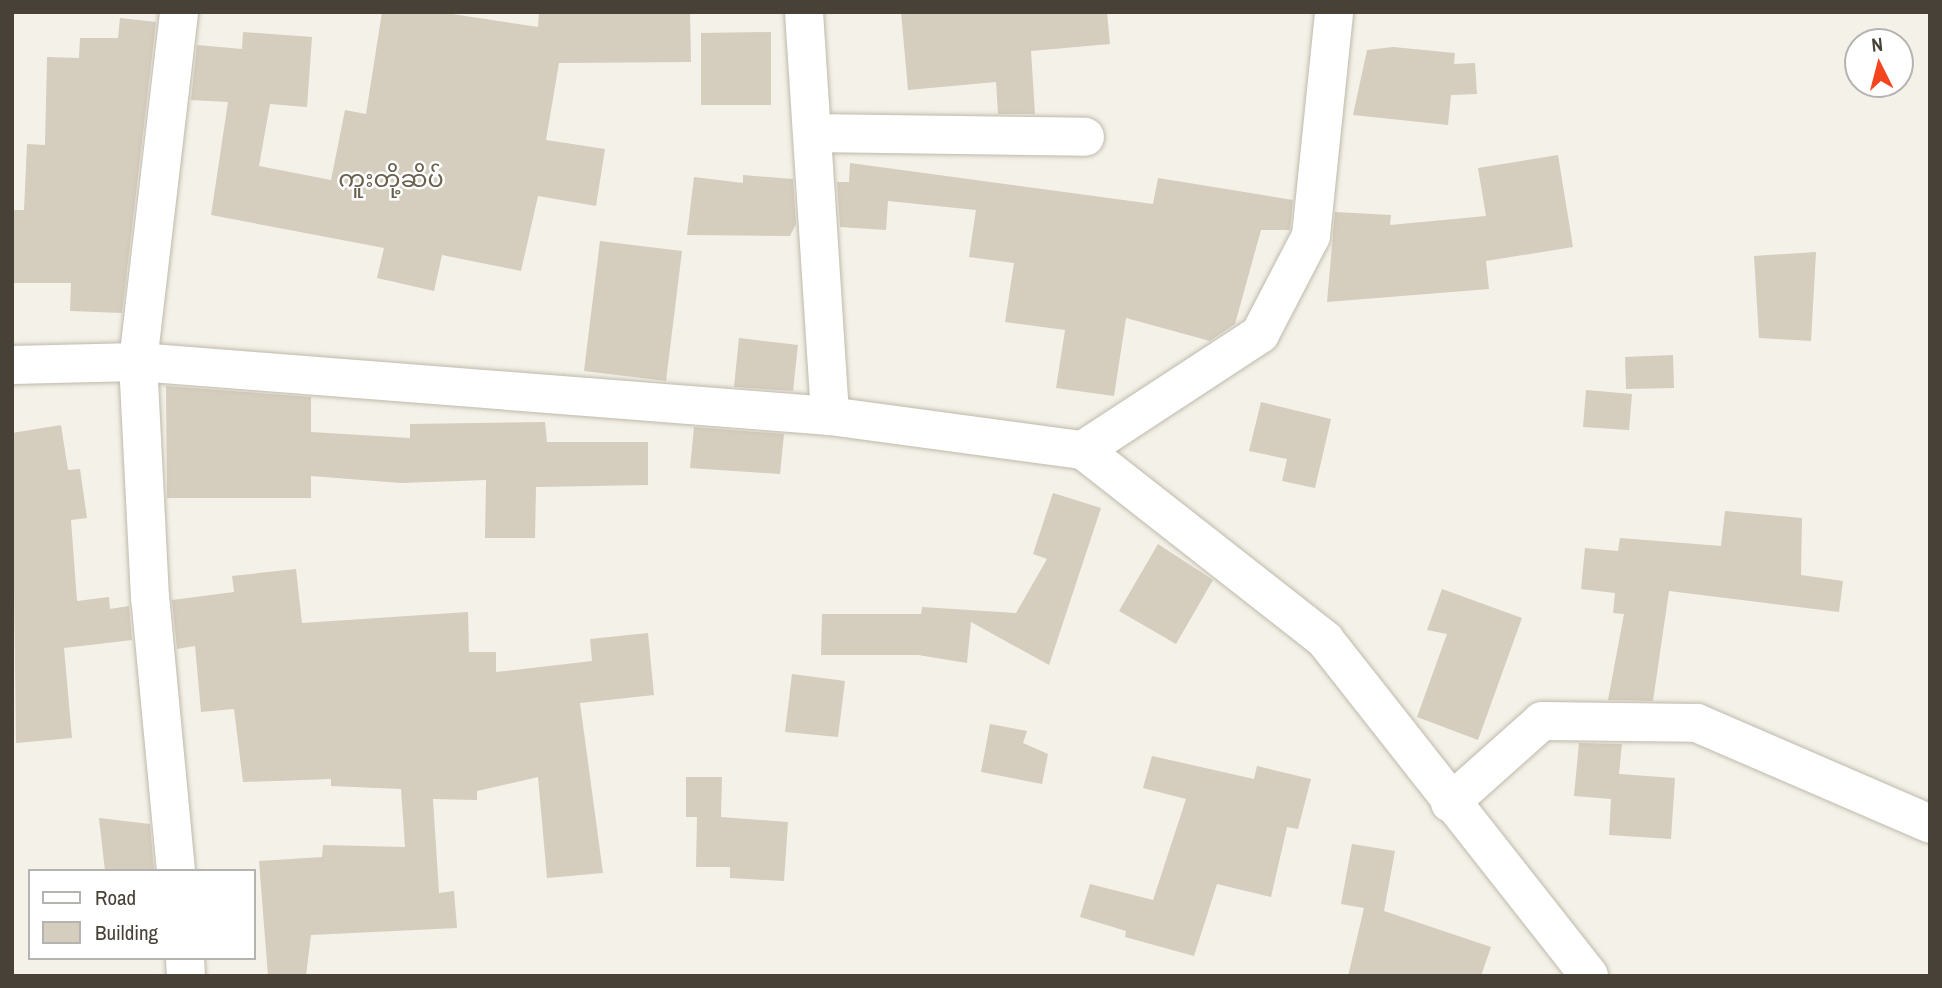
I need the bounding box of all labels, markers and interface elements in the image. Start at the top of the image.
north arrow [1844,28,1914,98]
text: N [1870,31,1884,58]
district label: ကူးတို့ဆိပ် [338,165,444,193]
legend [28,869,256,960]
text: Road [95,883,136,912]
text: Building [95,918,158,947]

